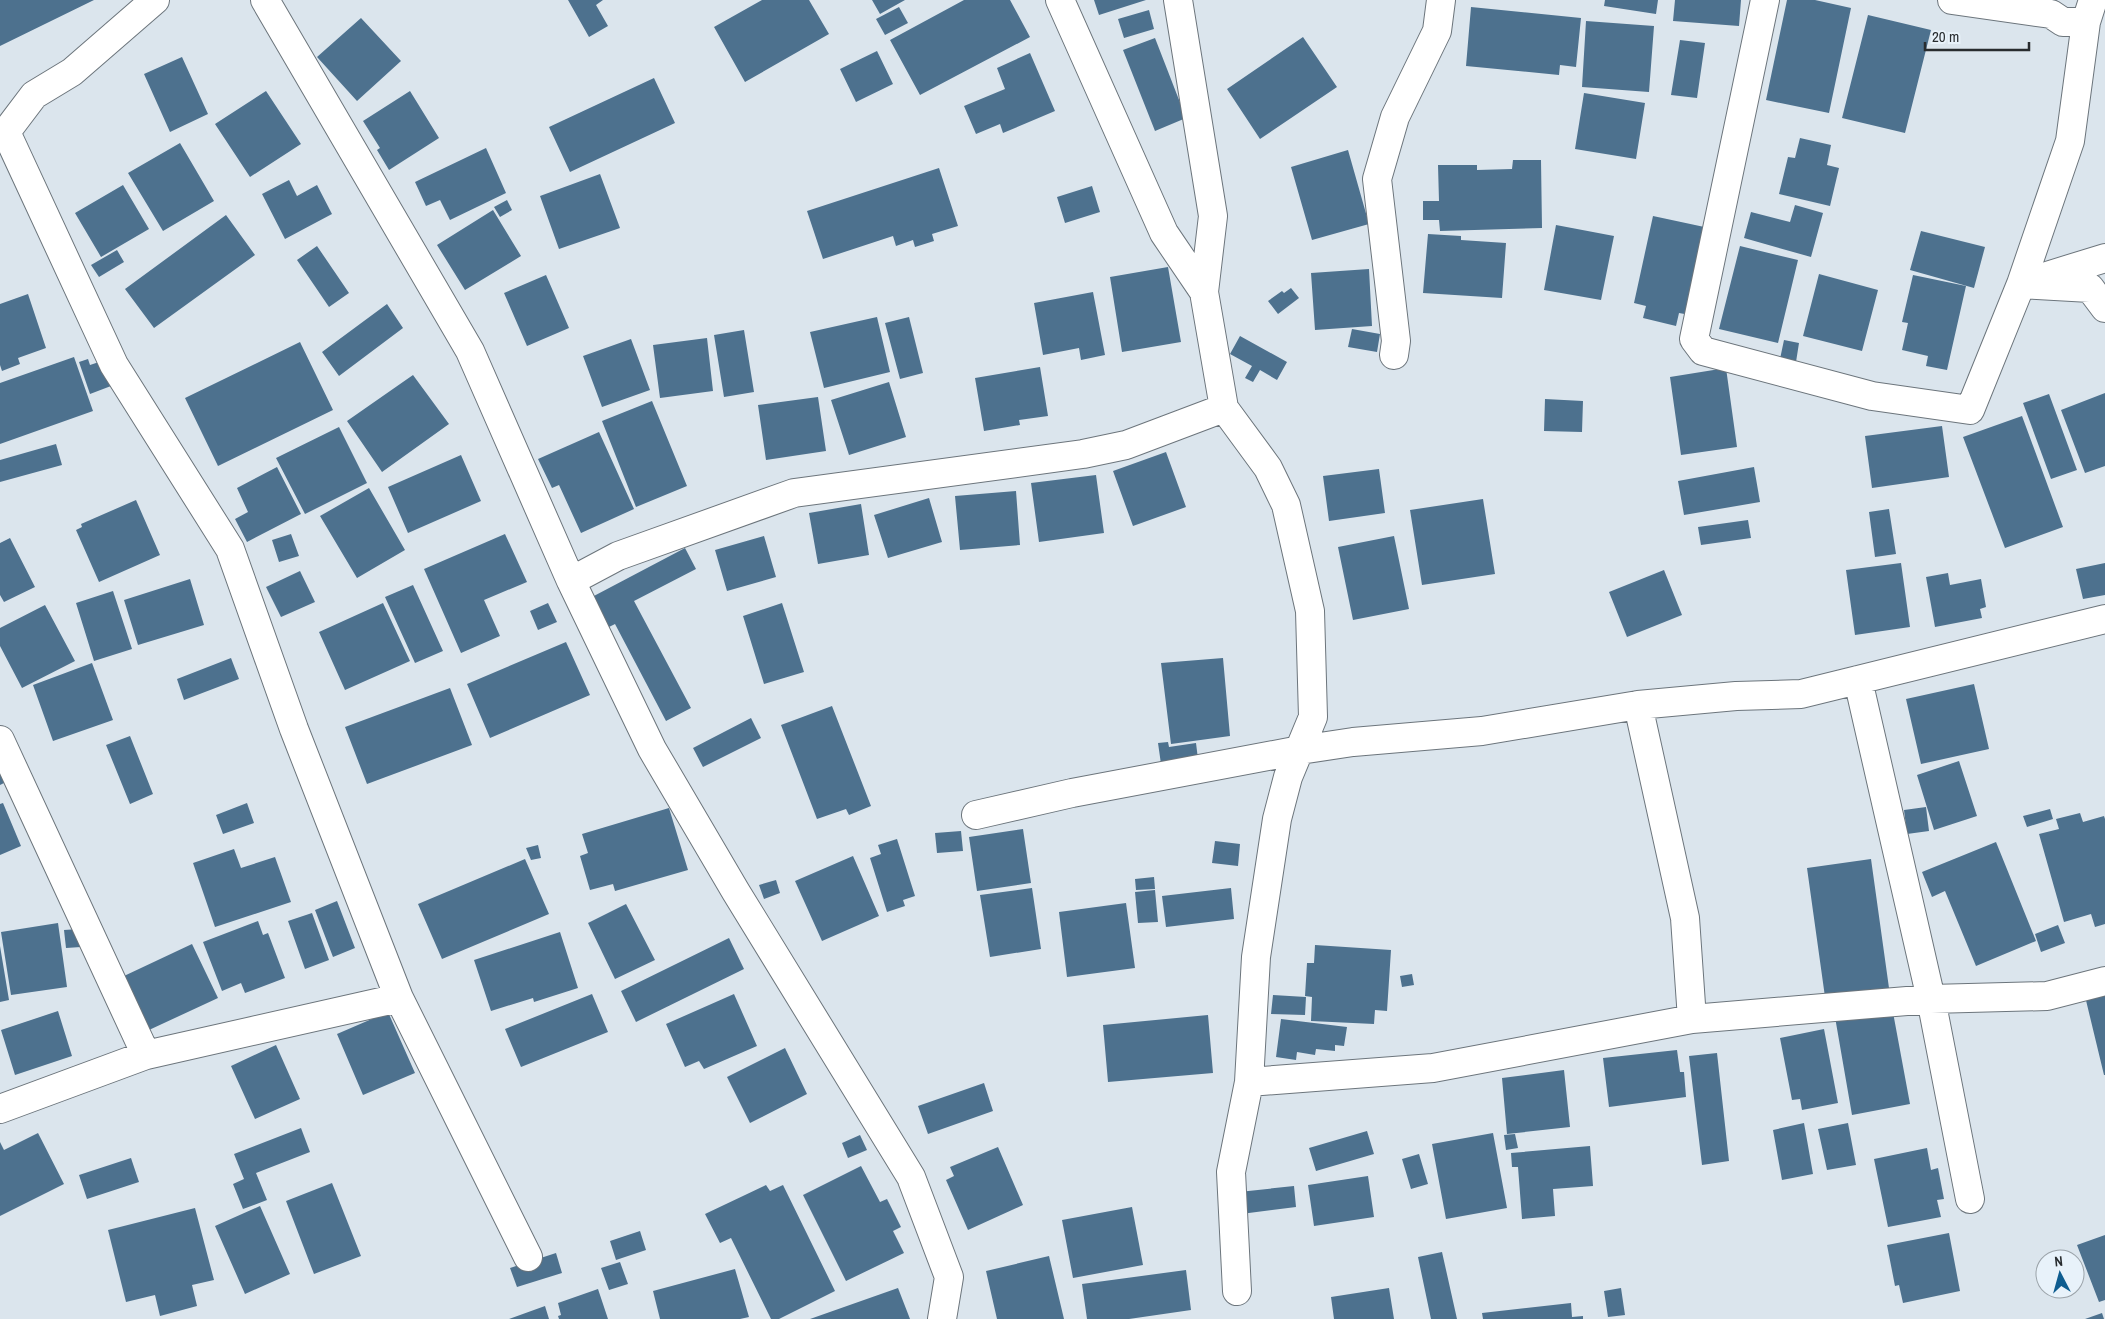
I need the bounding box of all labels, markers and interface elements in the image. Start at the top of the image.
scale bar [1925,20,2029,52]
text: 20 m [1932,26,1959,47]
north arrow [2035,1249,2085,1299]
text: N [2054,1252,2064,1270]

